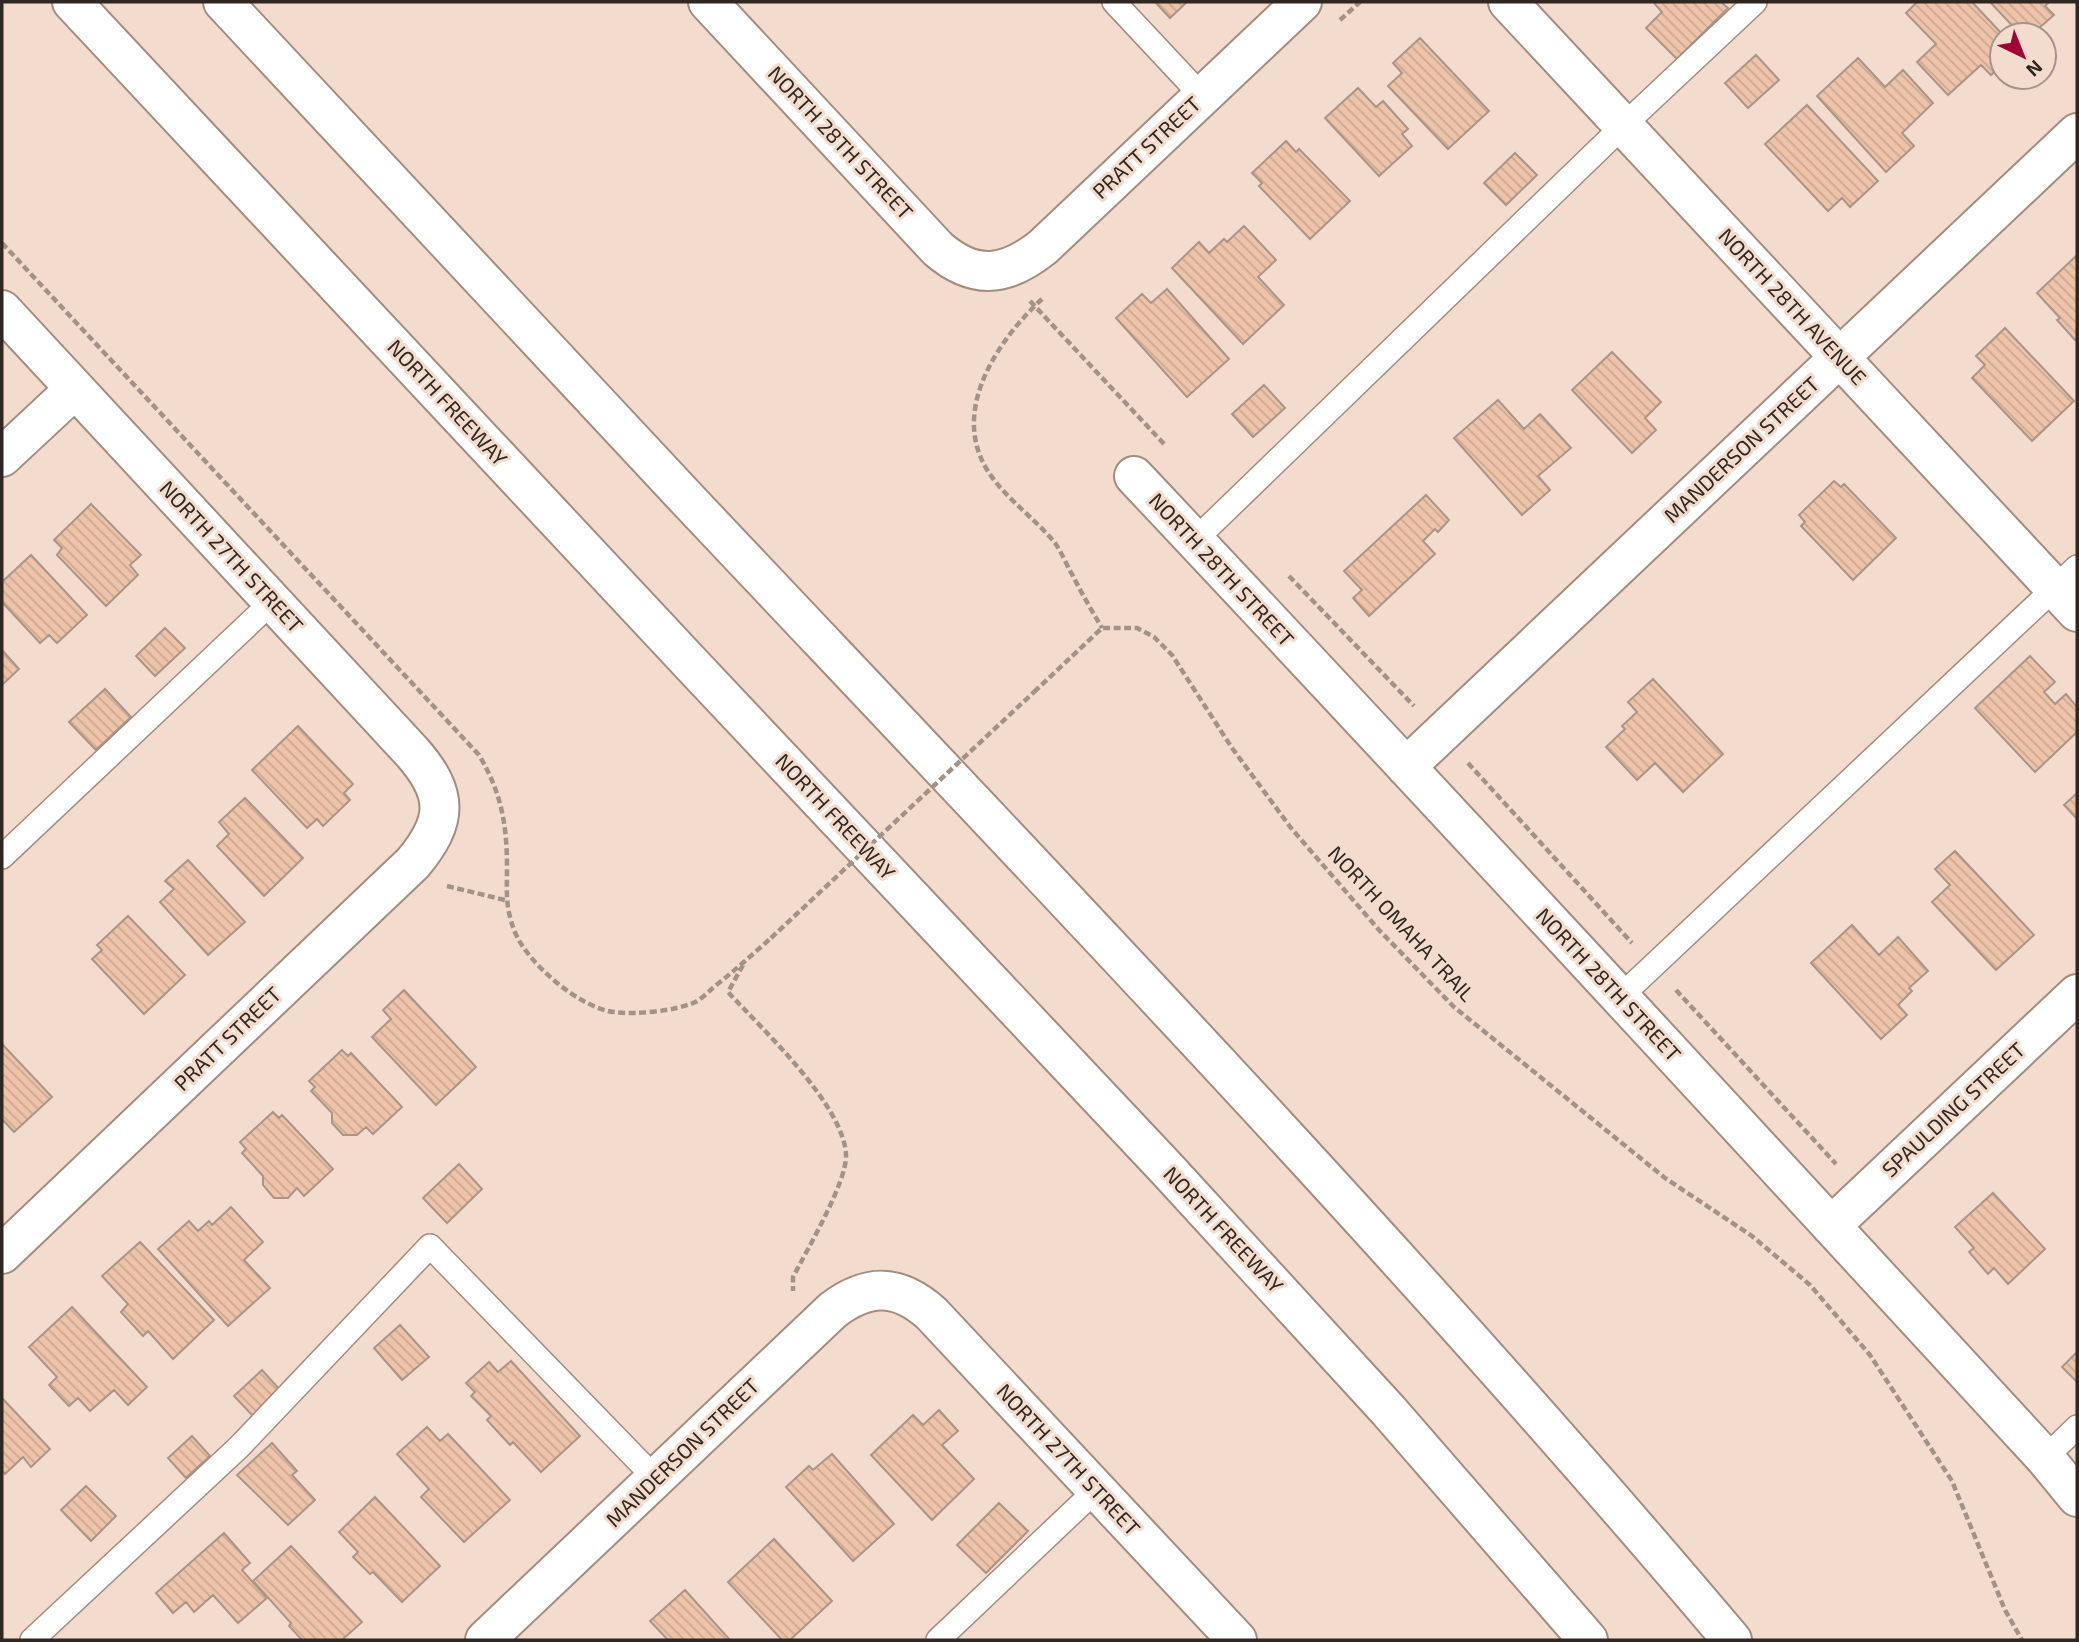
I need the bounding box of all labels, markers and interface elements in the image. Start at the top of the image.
north arrow [1988,21,2058,91]
text: N [2022,56,2048,82]
street label: NORTH 28TH STREET [764,60,919,224]
street label: PRATT STREET [1087,91,1205,203]
street label: NORTH 28TH AVENUE [1714,223,1872,389]
street label: NORTH FREEWAY [383,334,513,470]
street label: MANDERSON STREET [1658,371,1824,527]
street label: NORTH 27TH STREET [155,475,309,637]
street label: NORTH 28TH STREET [1145,487,1300,651]
street label: NORTH FREEWAY [771,748,901,884]
street label: NORTH OMAHA TRAIL [1324,840,1481,1006]
street label: NORTH 28TH STREET [1532,902,1687,1066]
street label: PRATT STREET [168,981,285,1095]
street label: SPAULDING STREET [1876,1036,2030,1181]
street label: NORTH FREEWAY [1159,1161,1289,1297]
street label: MANDERSON STREET [600,1372,764,1531]
street label: NORTH 27TH STREET [992,1378,1146,1540]

